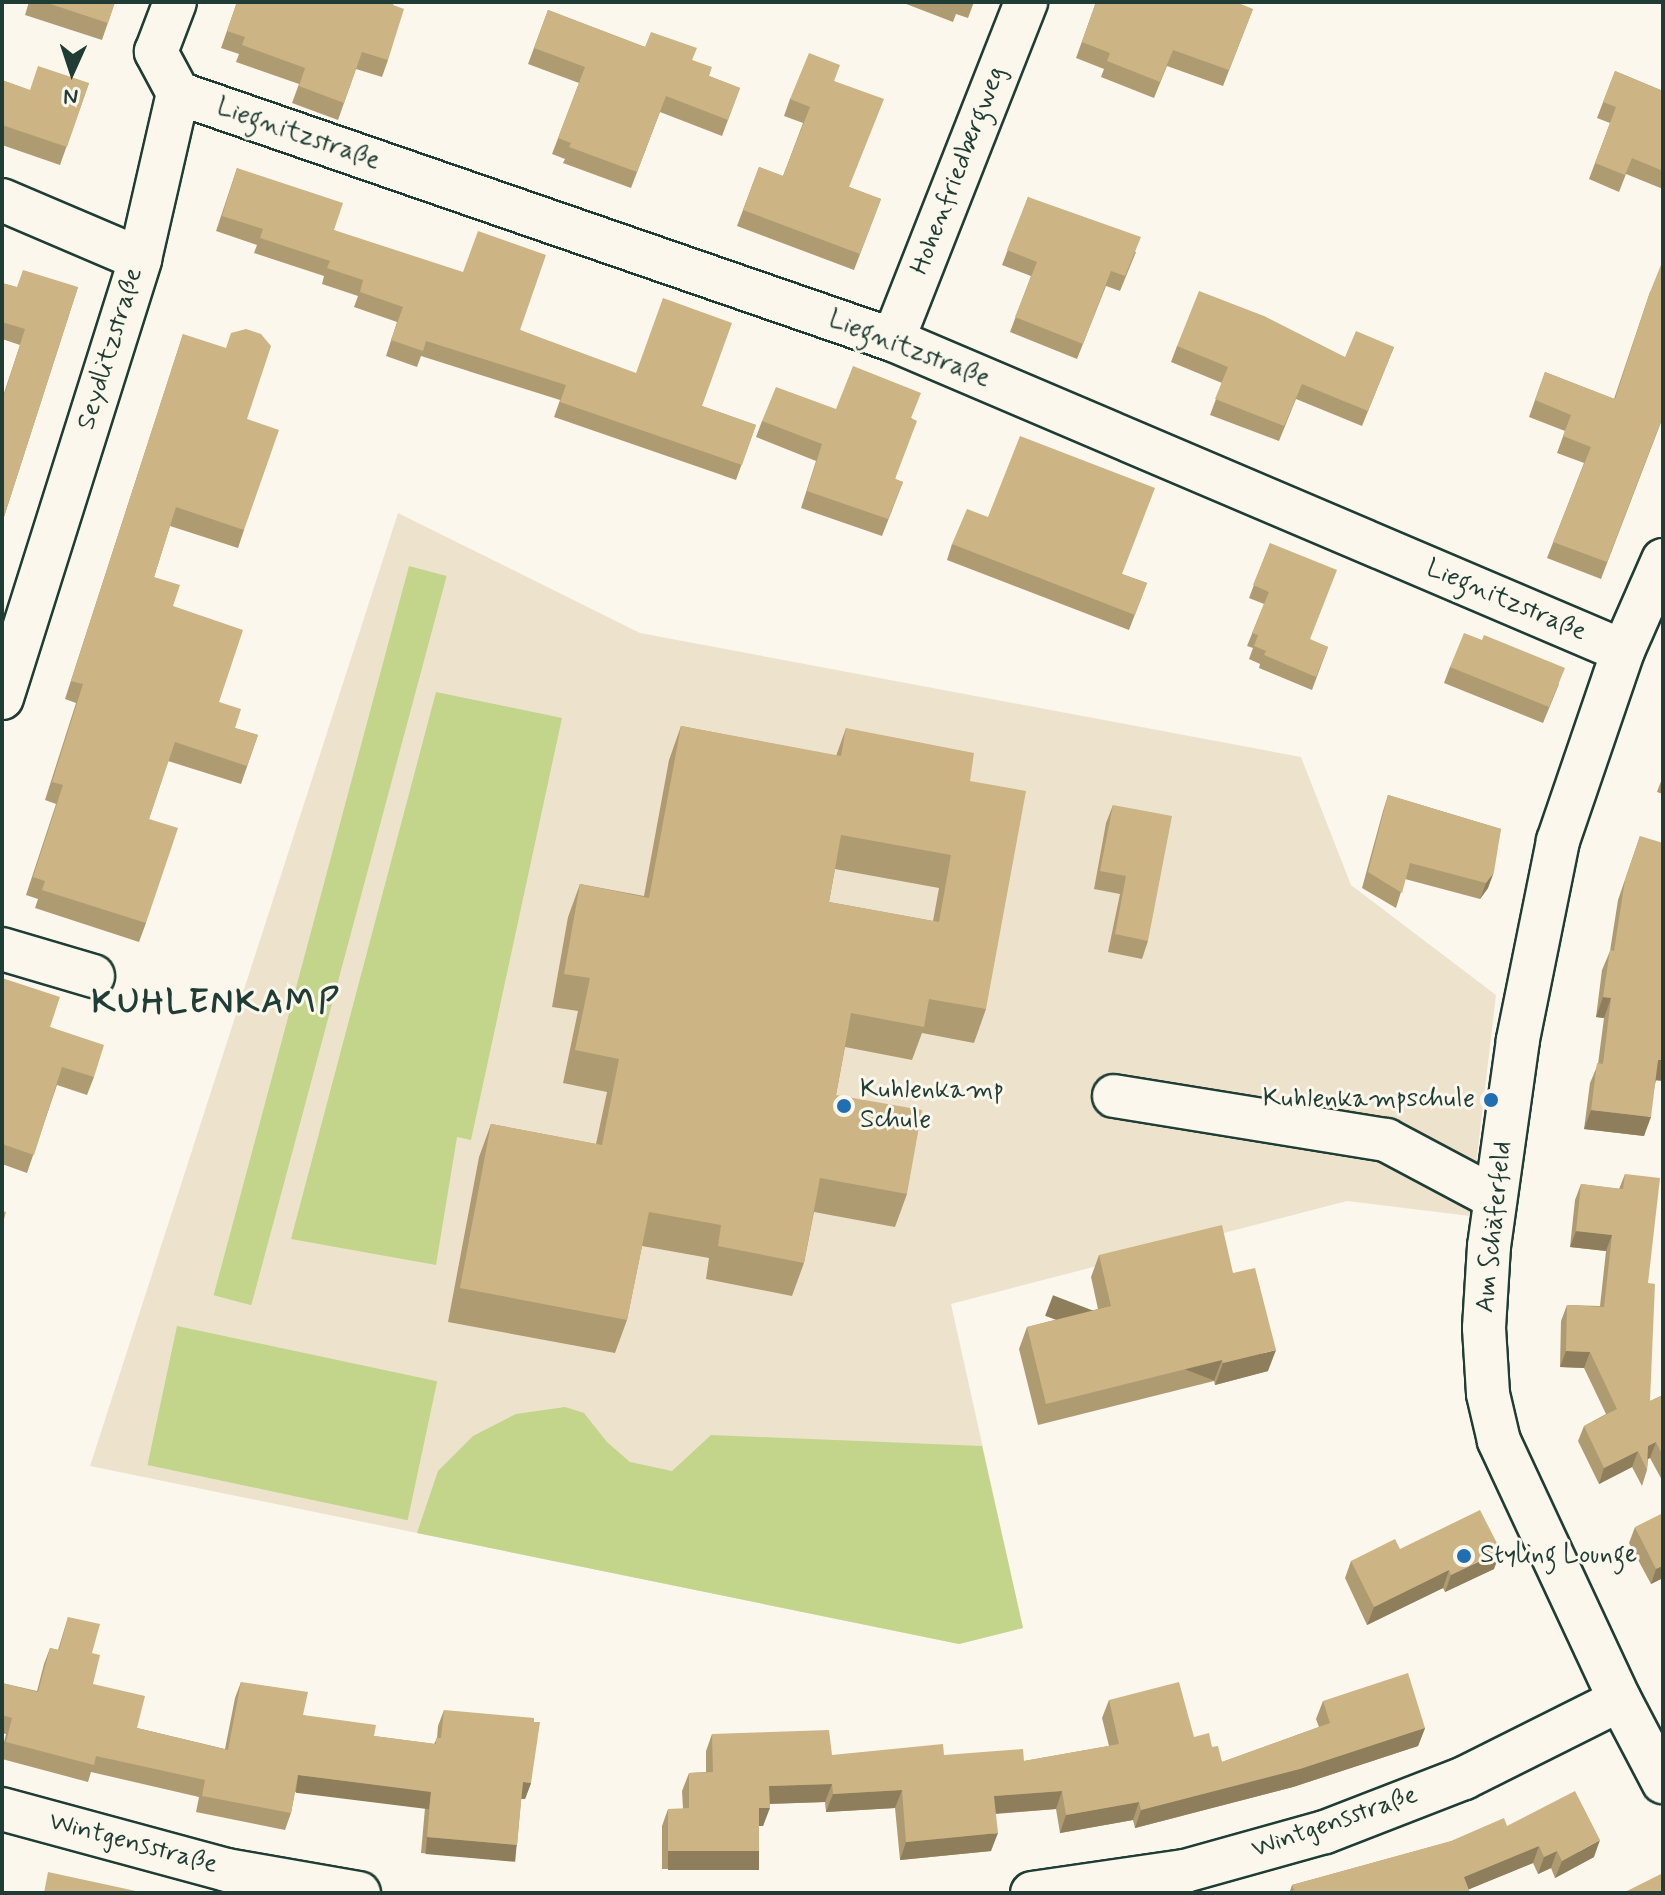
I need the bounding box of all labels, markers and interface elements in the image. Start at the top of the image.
north arrow [32,32,112,112]
street label: Hohenfriedbergweg [905,63,1013,279]
text: N [63,82,79,110]
street label: Liegnitzstraße [212,92,384,178]
street label: Seydlitzstraße [72,264,150,434]
street label: Liegnitzstraße [824,305,994,395]
street label: Liegnitzstraße [1421,553,1591,649]
district label: KUHLENKAMP [93,983,339,1023]
place label: Kuhlenkamp Schule [860,1075,1004,1136]
place label: Kuhlenkampschule [1263,1084,1475,1116]
marker: Kuhlenkampschule [1482,1091,1500,1109]
marker: Kuhlenkamp Schule [835,1097,853,1115]
street label: Am Schäferfeld [1470,1139,1520,1315]
place label: Styling Lounge [1480,1540,1640,1572]
marker: Styling Lounge [1455,1547,1473,1565]
street label: Wintgensstraße [1248,1780,1422,1866]
street label: Wintgensstraße [45,1806,221,1882]

